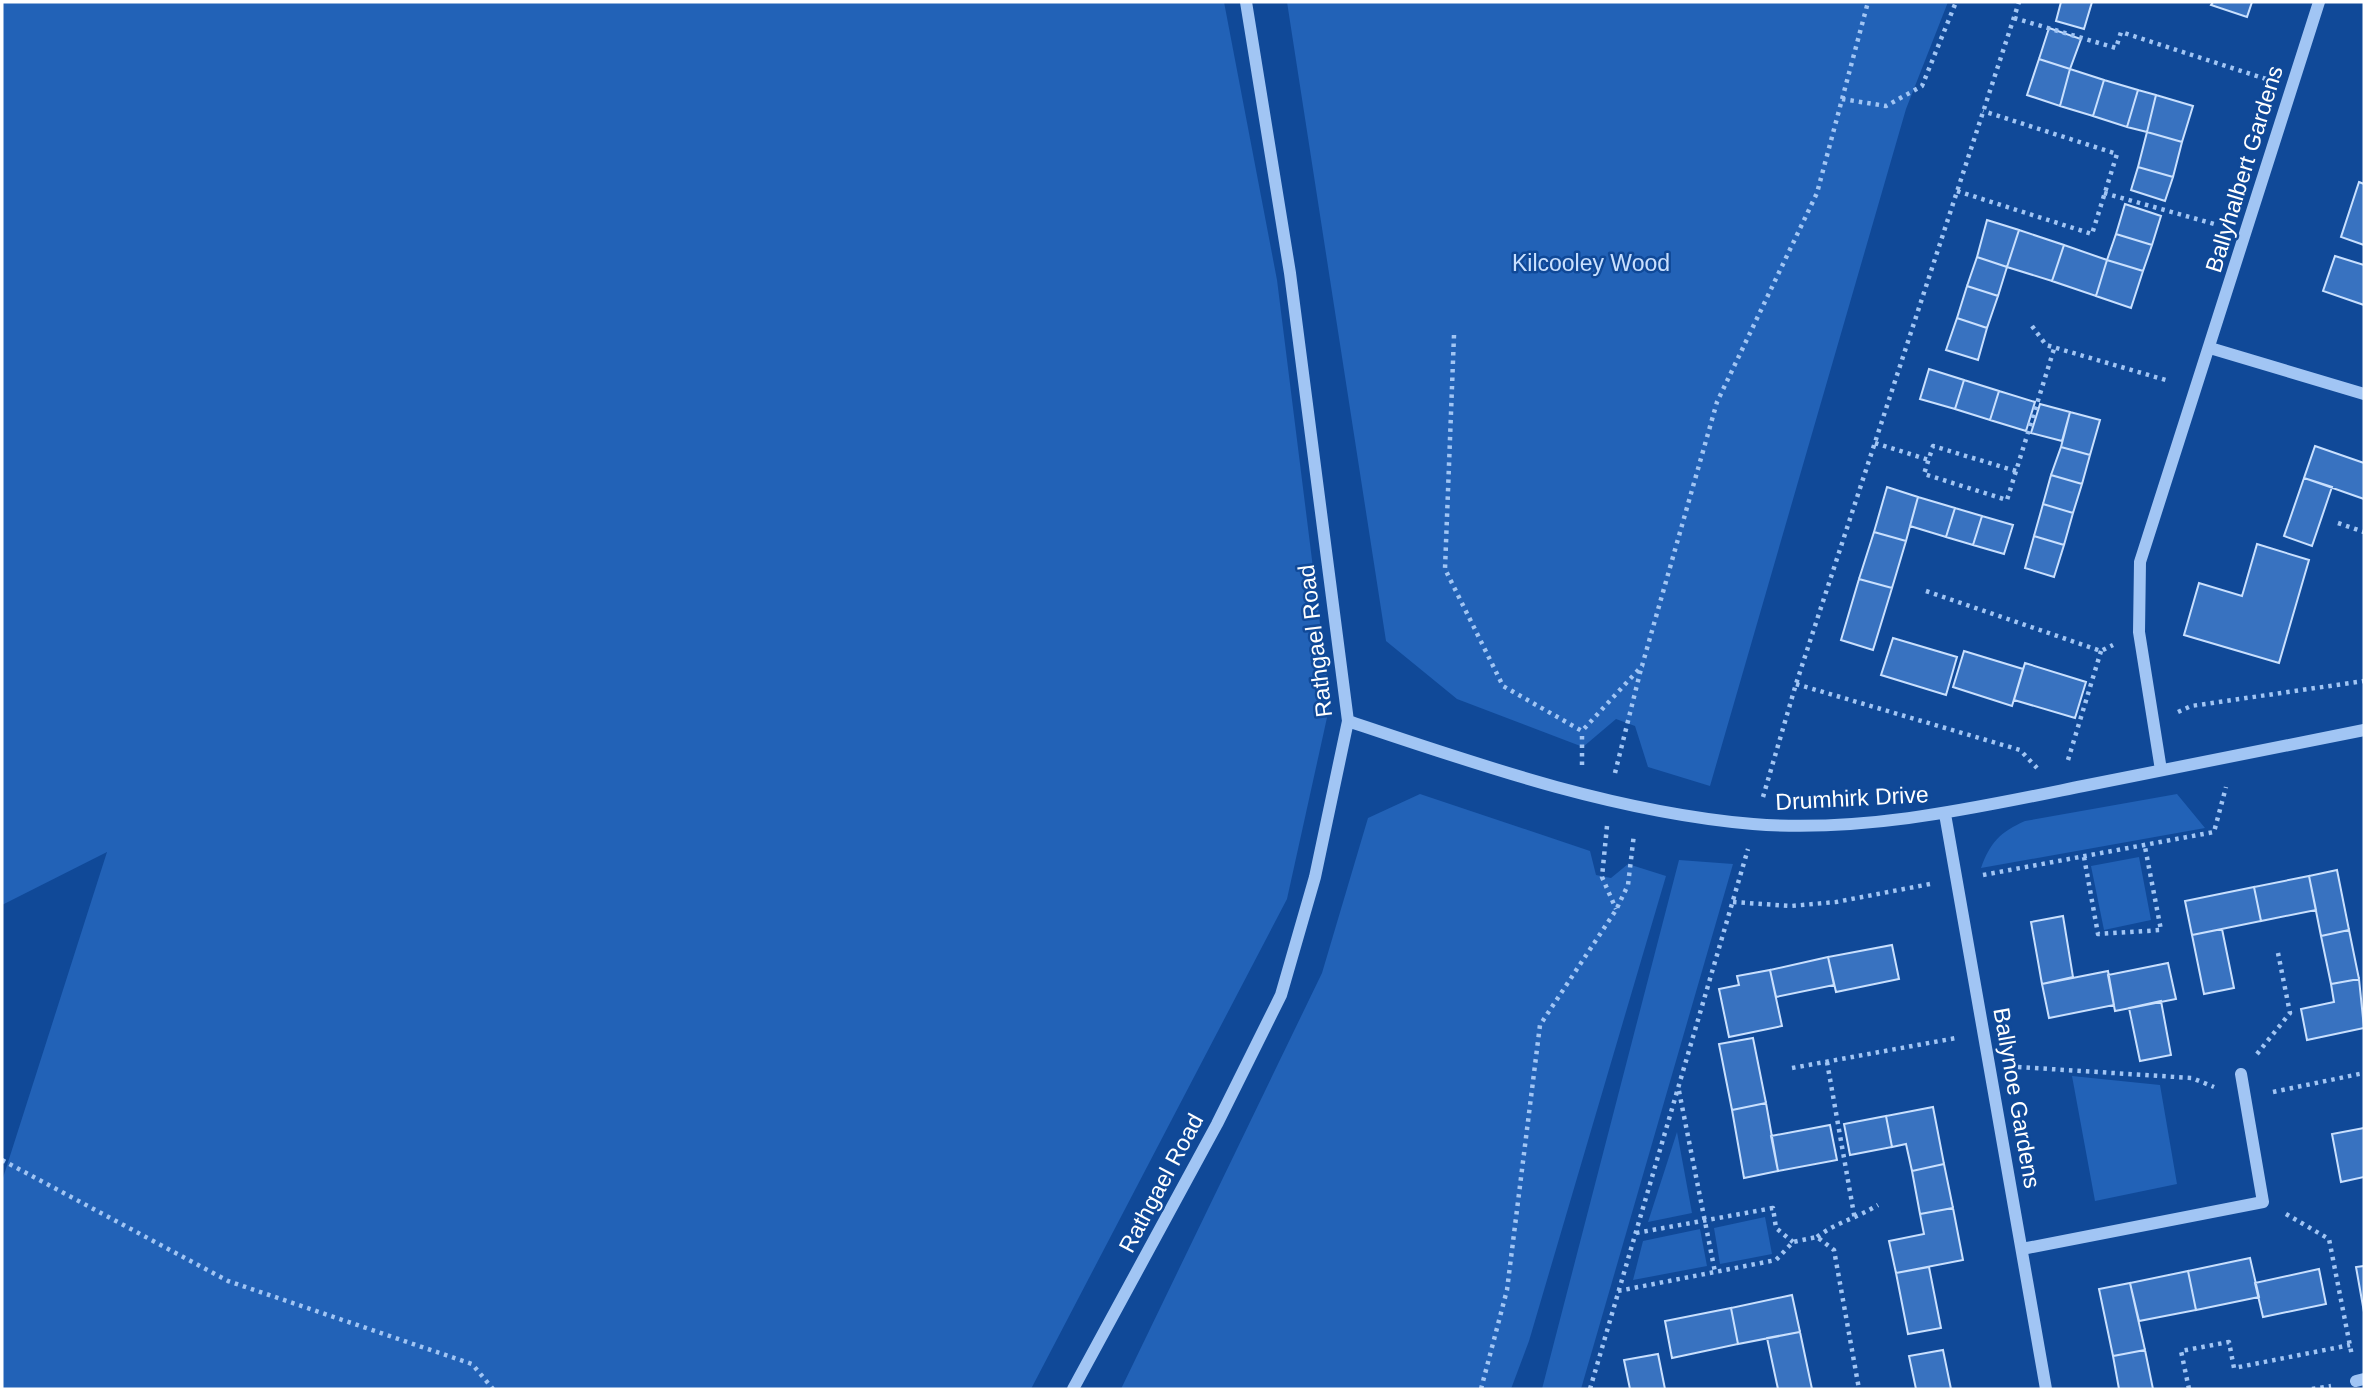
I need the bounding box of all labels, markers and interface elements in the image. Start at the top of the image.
street label: Ballyhalbert Gardens [2200,62,2288,276]
park label: Kilcooley Wood [1512,250,1670,276]
street label: Rathgael Road [1293,563,1337,719]
street label: Drumhirk Drive [1775,781,1929,815]
street label: Ballynoe Gardens [1988,1006,2046,1190]
street label: Rathgael Road [1114,1109,1208,1257]

